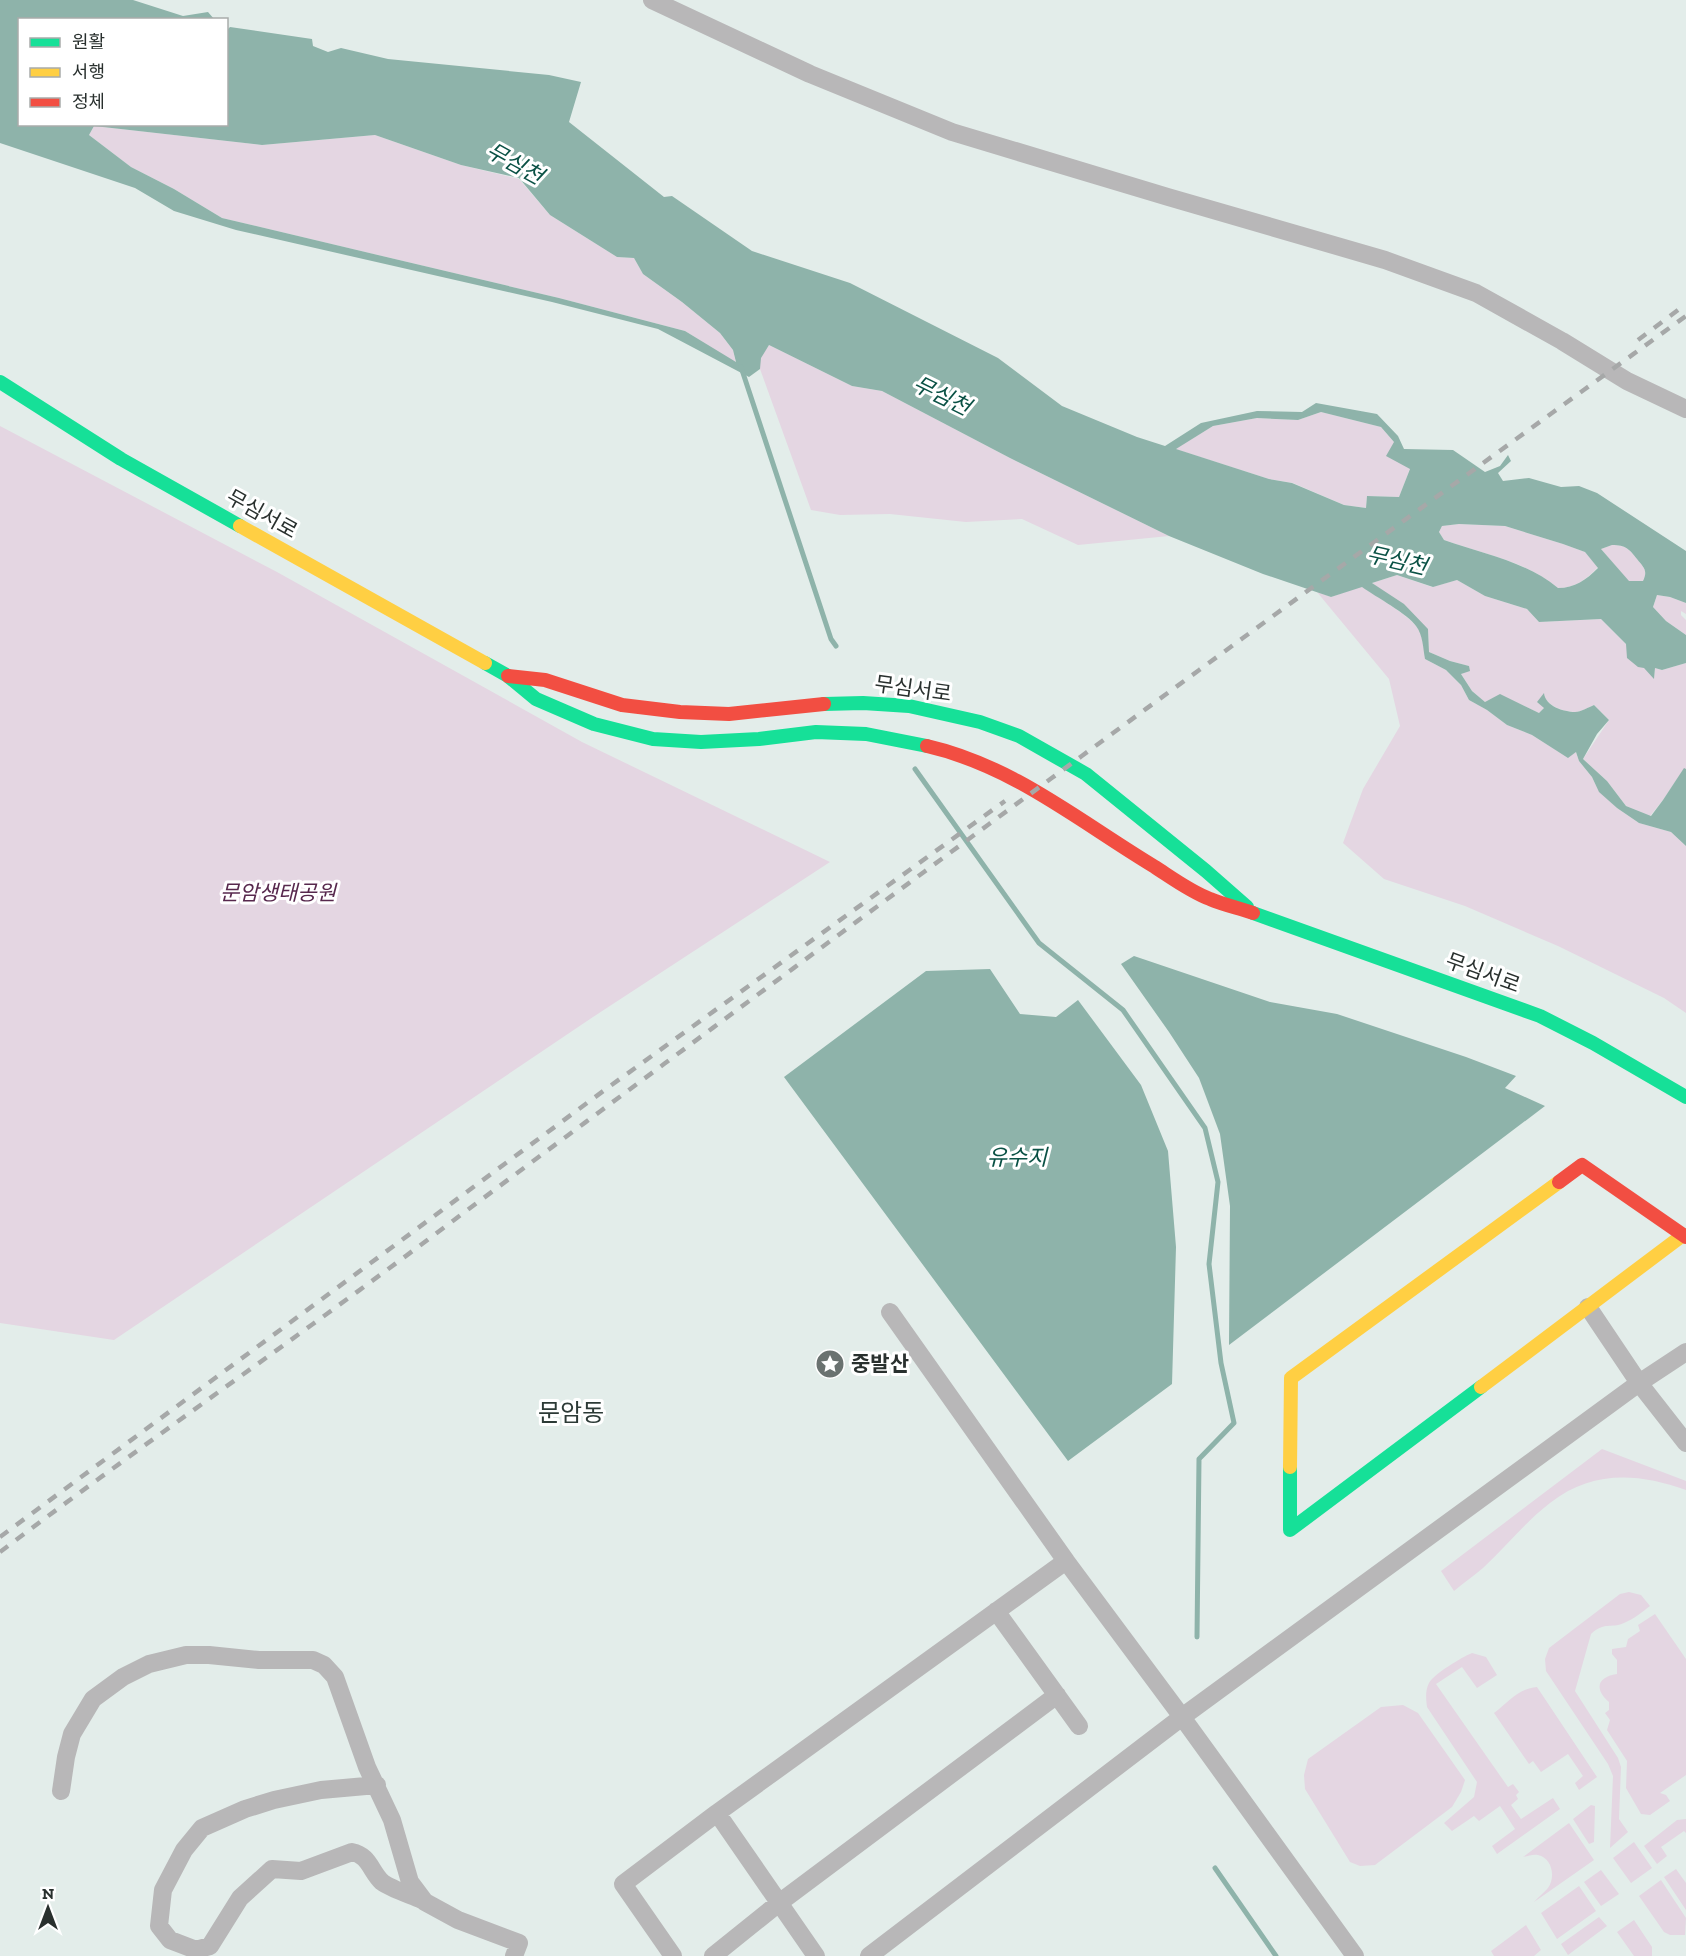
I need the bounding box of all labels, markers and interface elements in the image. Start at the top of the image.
legend [18,18,228,126]
text: 원활 [72,31,105,53]
text: 서행 [72,61,105,83]
text: 정체 [72,91,105,113]
water label: 무심천 [482,137,550,191]
water label: 무심천 [909,370,977,422]
street label: 무심서로 [222,484,302,543]
water label: 무심천 [1364,541,1432,581]
street label: 무심서로 [873,671,953,706]
park label: 문암생태공원 [220,880,338,905]
street label: 무심서로 [1443,948,1524,997]
water label: 유수지 [987,1144,1049,1171]
place icon: 중발산 [814,1348,846,1380]
place label: 중발산 [851,1351,909,1376]
district label: 문암동 [538,1398,604,1427]
north arrow [18,1878,78,1938]
text: N [42,1884,54,1903]

